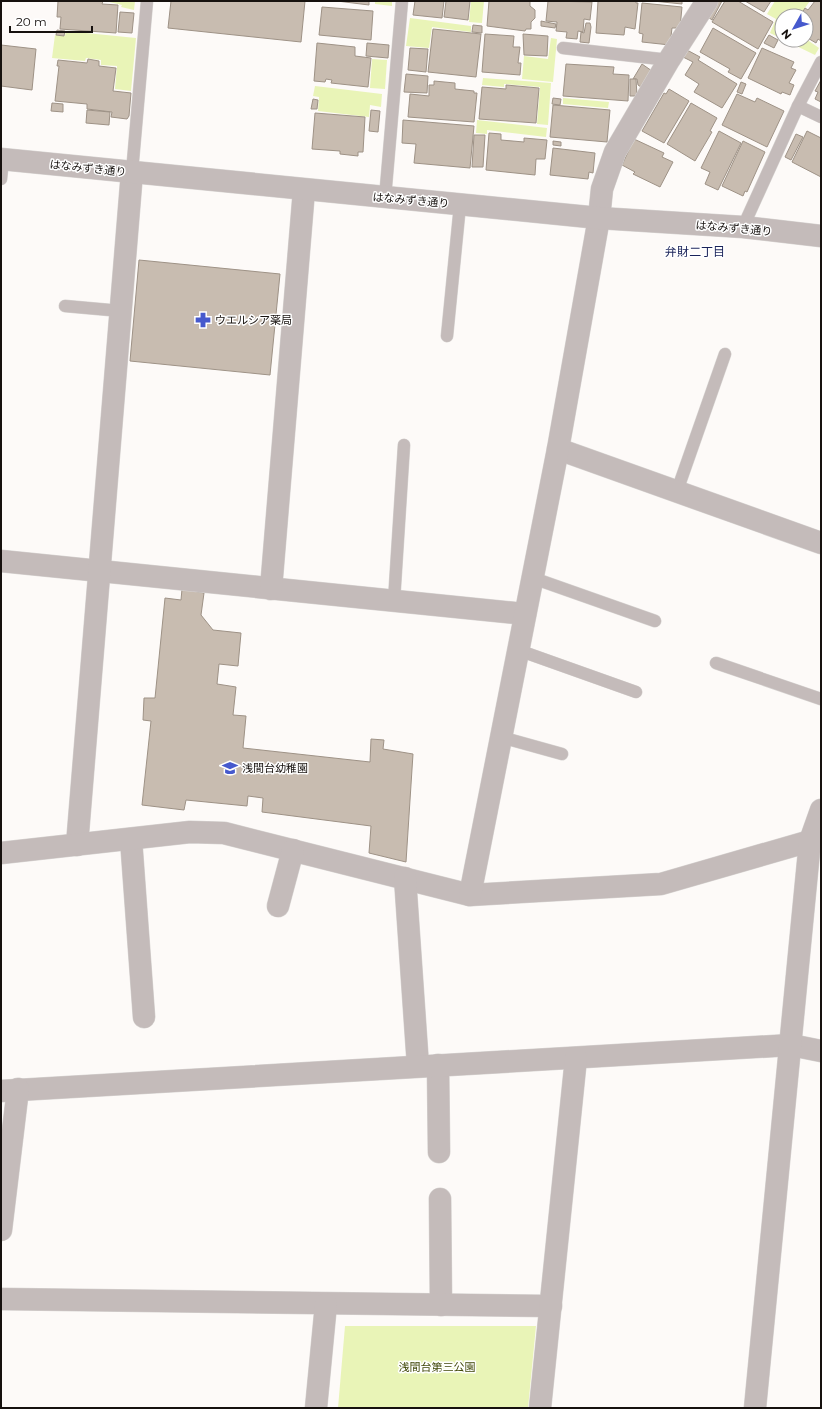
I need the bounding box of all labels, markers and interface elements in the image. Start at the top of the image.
scale bar [10,8,92,34]
north arrow [774,8,814,48]
text: 20 m [16,14,47,29]
text: N [778,26,794,42]
street label: はなみずき通り [49,157,127,179]
street label: はなみずき通り [372,190,450,210]
street label: はなみずき通り [695,218,773,238]
district label: 弁財二丁目 [665,244,725,259]
pharmacy icon: ウエルシア薬局 [194,311,212,329]
place label: ウエルシア薬局 [215,313,292,327]
school or university icon: 浅間台幼稚園 [221,759,239,777]
place label: 浅間台幼稚園 [242,761,308,775]
park label: 浅間台第三公園 [399,1360,476,1374]

